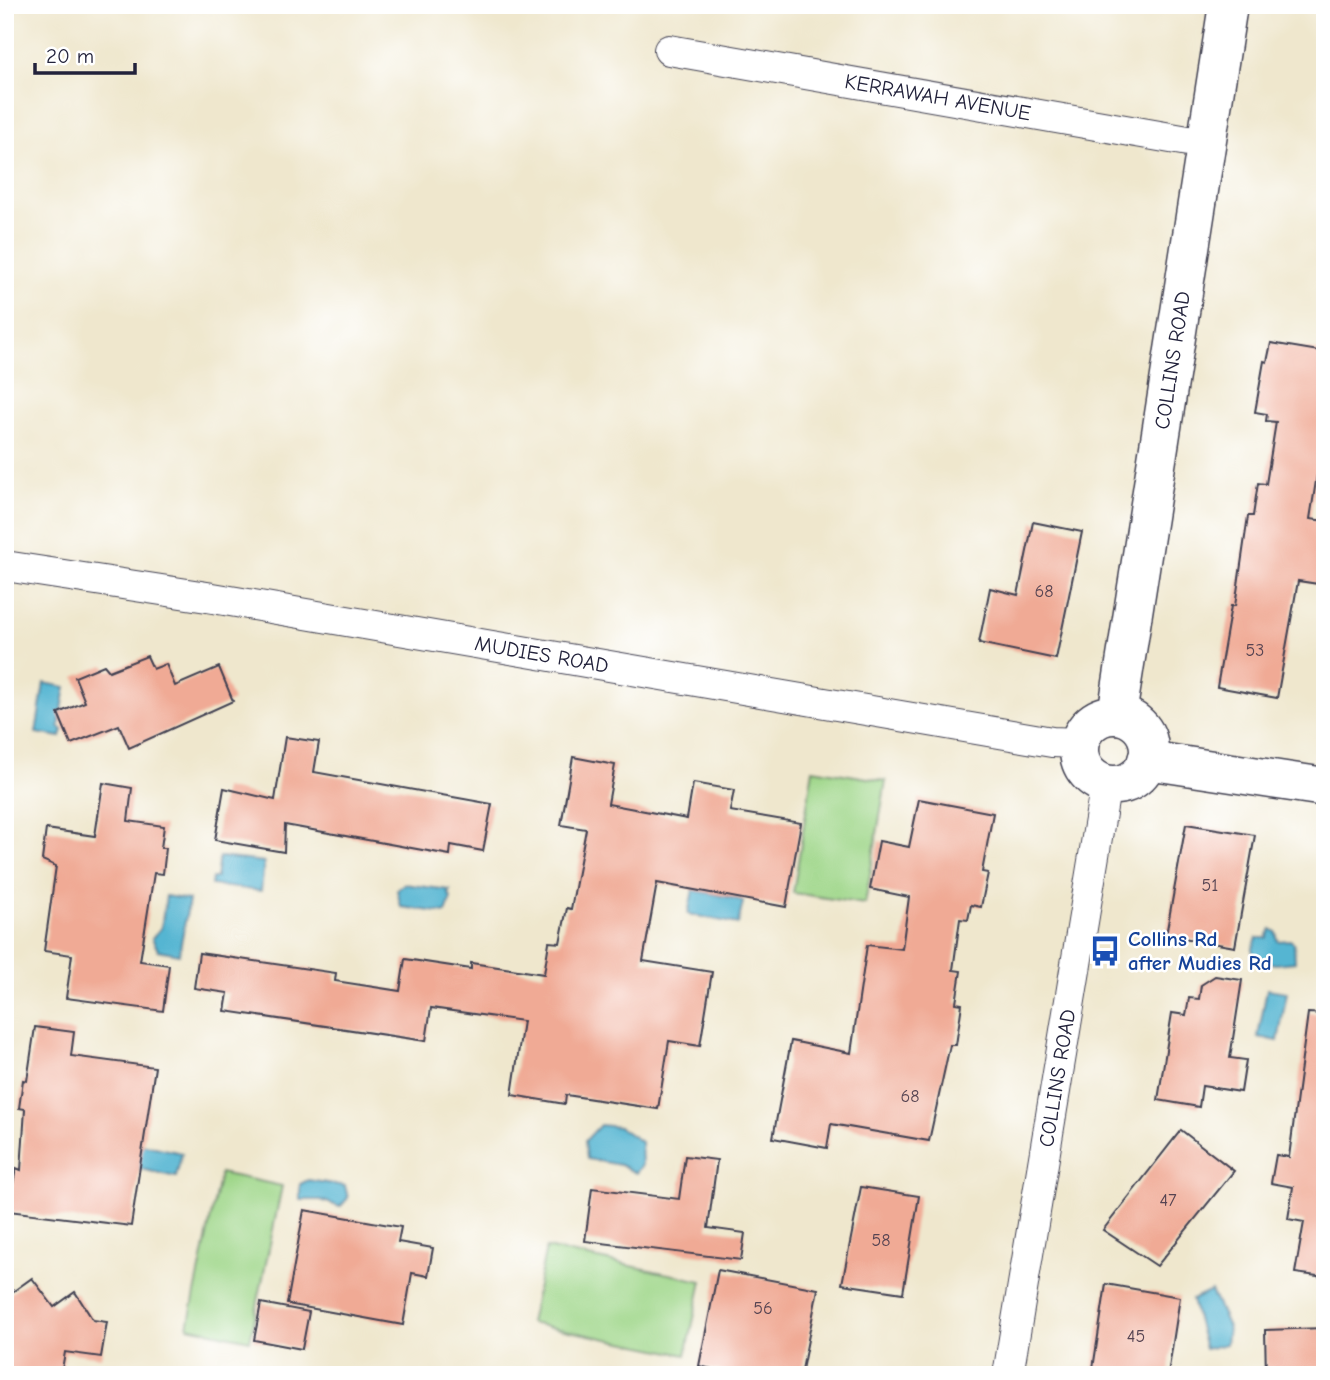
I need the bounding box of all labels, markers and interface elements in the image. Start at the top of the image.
scale bar [35,32,135,76]
text: 20 m [46,44,94,68]
street label: KERRAWAH AVENUE [843,69,1033,125]
street label: COLLINS ROAD [1150,290,1195,431]
house number: 68 [1034,581,1054,602]
street label: MUDIES ROAD [473,631,611,678]
house number: 53 [1246,640,1264,661]
house number: 51 [1202,875,1218,896]
place label: Collins Rd after Mudies Rd [1128,927,1272,975]
bus stop icon: Collins Rd after Mudies Rd [1088,934,1122,968]
street label: COLLINS ROAD [1034,1007,1080,1149]
house number: 68 [900,1086,920,1107]
house number: 47 [1159,1190,1177,1211]
house number: 58 [871,1230,891,1251]
house number: 56 [753,1298,773,1319]
house number: 45 [1127,1326,1145,1347]

